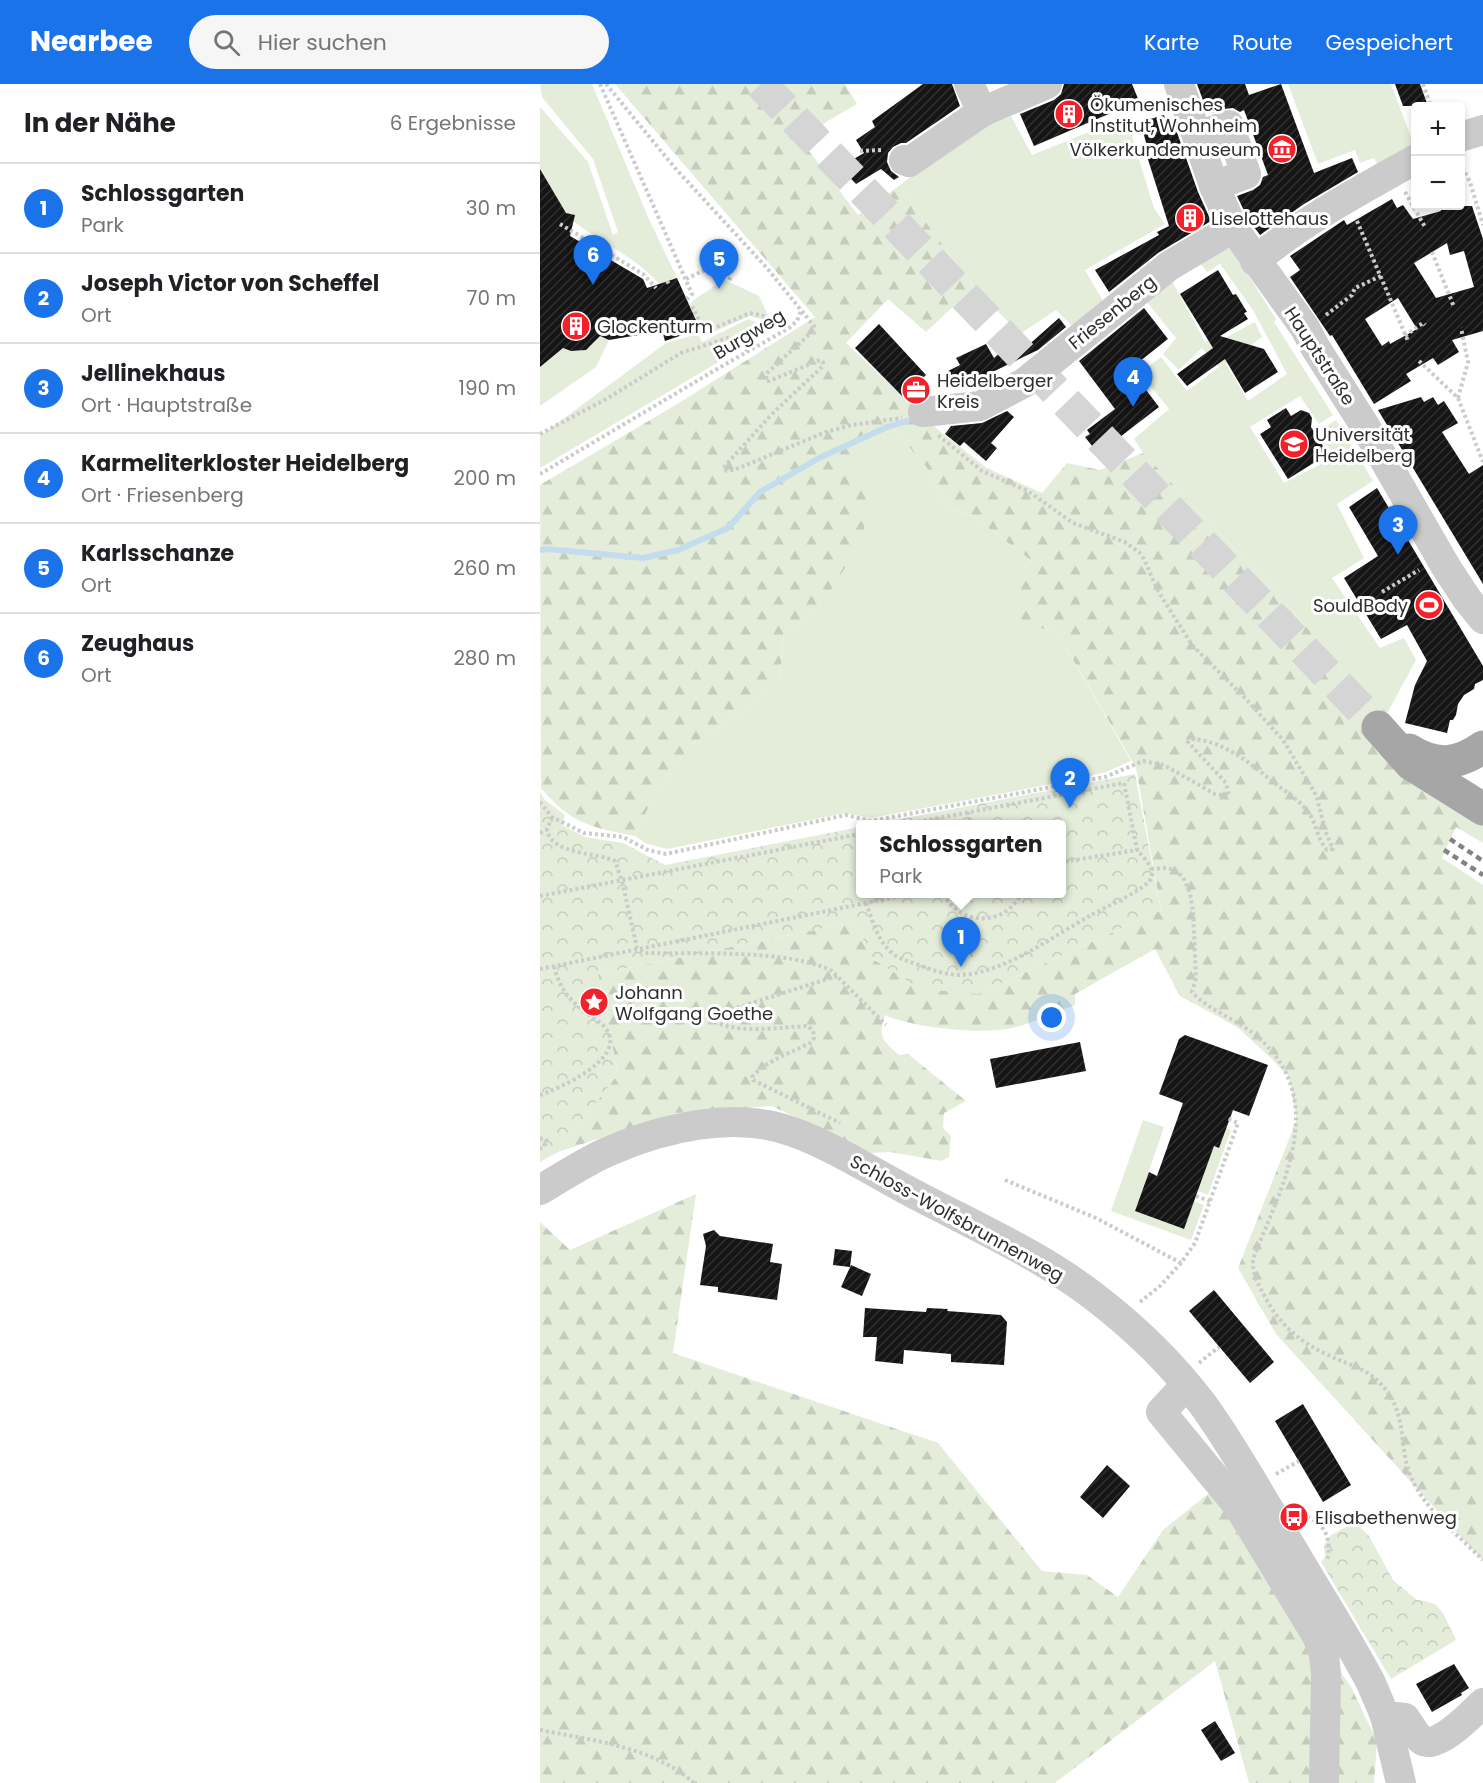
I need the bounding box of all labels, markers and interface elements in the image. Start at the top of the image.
search box [189,15,609,69]
text: Nearbee [30,22,153,61]
icon: search [210,26,243,59]
text: Hier suchen [258,27,387,58]
text: Karte [1144,28,1199,57]
text: Route [1232,28,1293,57]
text: Gespeichert [1326,28,1453,57]
place label: Ökumenisches Institut, Wohnheim [1090,92,1257,138]
building icon: Ökumenisches Institut, Wohnheim [1053,98,1085,130]
map controls [1411,102,1465,210]
button: + [1411,102,1465,156]
text: In der Nähe [24,105,176,141]
text: 6 Ergebnisse [390,109,516,137]
museum icon: Völkerkundemuseum [1266,133,1298,165]
place label: Völkerkundemuseum [1069,137,1261,162]
button: − [1411,156,1465,210]
text: Schlossgarten [81,178,244,209]
text: 1 [40,194,47,222]
text: 30 m [466,194,516,222]
building icon: Liselottehaus [1174,202,1206,234]
place label: Liselottehaus [1211,206,1329,231]
text: Park [81,211,124,239]
pin: 6 [574,236,612,285]
pin: 5 [700,240,738,289]
text: Joseph Victor von Scheffel [81,268,379,299]
street label: Friesenberg [1063,269,1161,355]
text: 2 [38,284,49,312]
text: 70 m [467,284,516,312]
text: Ort [81,301,111,329]
street label: Hauptstraße [1279,302,1361,410]
street label: Burgweg [708,303,790,365]
building icon: Glockenturm [560,310,592,342]
place label: Glockenturm [597,314,713,339]
text: Jellinekhaus [81,358,226,389]
pin: 4 [1114,358,1152,407]
place label: Heidelberger Kreis [937,368,1053,414]
text: 3 [37,374,50,402]
text: 190 m [459,374,516,402]
office icon: Heidelberger Kreis [900,374,932,406]
text: Ort · Hauptstraße [81,391,252,419]
place label: Universität Heidelberg [1315,422,1413,468]
school or university icon: Universität Heidelberg [1278,428,1310,460]
text: Karmeliterkloster Heidelberg [81,448,409,479]
text: 4 [37,464,50,492]
text: 200 m [453,464,516,492]
text: Ort · Friesenberg [81,481,244,509]
pin: 3 [1378,506,1418,555]
text: Karlsschanze [81,538,234,569]
text: 5 [37,554,50,582]
text: 260 m [453,554,516,582]
text: Ort [81,571,111,599]
sports icon: SouldBody [1413,589,1445,621]
place label: SouldBody [1313,593,1408,618]
text: Zeughaus [81,628,194,659]
text: 6 [37,644,50,672]
text: 280 m [453,644,516,672]
text: Ort [81,661,111,689]
pin: 2 [1050,758,1090,808]
popup [856,820,1066,898]
text: Schlossgarten [879,829,1043,860]
text: Park [879,862,922,890]
pin: 1 [942,918,980,967]
place label: Johann Wolfgang Goethe [615,980,773,1026]
place icon: Johann Wolfgang Goethe [578,986,610,1018]
your location [1037,1003,1066,1032]
street label: Schloss-Wolfsbrunnenweg [846,1149,1068,1287]
bus stop icon: Elisabethenweg [1278,1501,1310,1533]
place label: Elisabethenweg [1315,1505,1457,1530]

